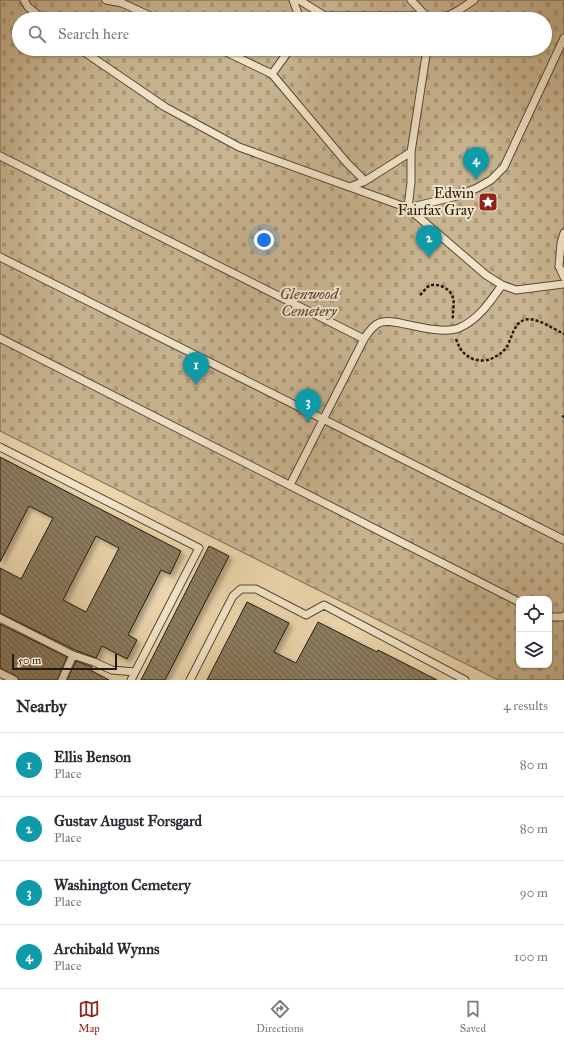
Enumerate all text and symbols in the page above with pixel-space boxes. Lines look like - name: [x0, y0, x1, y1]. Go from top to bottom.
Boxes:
- search box: [12, 12, 552, 56]
- icon: search: [26, 23, 48, 45]
- text: Search here: [58, 25, 129, 43]
- pin: 4: [463, 147, 489, 180]
- place label: Edwin Fairfax Gray: [397, 184, 475, 219]
- place icon: Edwin Fairfax Gray: [477, 191, 499, 213]
- pin: 2: [416, 225, 442, 258]
- your location: [254, 230, 274, 250]
- park label: Glenwood Cemetery: [280, 285, 340, 320]
- pin: 1: [183, 352, 209, 385]
- pin: 3: [295, 389, 321, 422]
- map controls: [516, 596, 552, 668]
- button: locate: [516, 596, 552, 632]
- button: layers: [516, 632, 552, 668]
- scale bar: [12, 652, 117, 671]
- text: 50 m: [18, 654, 41, 667]
- text: Nearby: [16, 696, 67, 717]
- text: 4 results: [503, 698, 548, 714]
- text: Ellis Benson: [54, 748, 131, 766]
- text: 1: [26, 757, 32, 773]
- text: 80 m: [520, 757, 548, 773]
- text: Place: [54, 766, 81, 782]
- text: Gustav August Forsgard: [54, 812, 202, 830]
- text: 2: [26, 821, 32, 837]
- text: 80 m: [520, 821, 548, 837]
- text: Place: [54, 830, 81, 846]
- text: Washington Cemetery: [54, 876, 191, 894]
- text: 3: [26, 885, 32, 901]
- text: 90 m: [520, 885, 548, 901]
- text: Place: [54, 894, 81, 910]
- text: Archibald Wynns: [54, 940, 160, 958]
- text: 4: [25, 949, 33, 965]
- text: 100 m: [514, 949, 548, 965]
- text: Place: [54, 958, 81, 974]
- tab: Map: [78, 998, 100, 1035]
- tab: Directions: [256, 998, 304, 1035]
- tab: Saved: [460, 998, 486, 1035]

